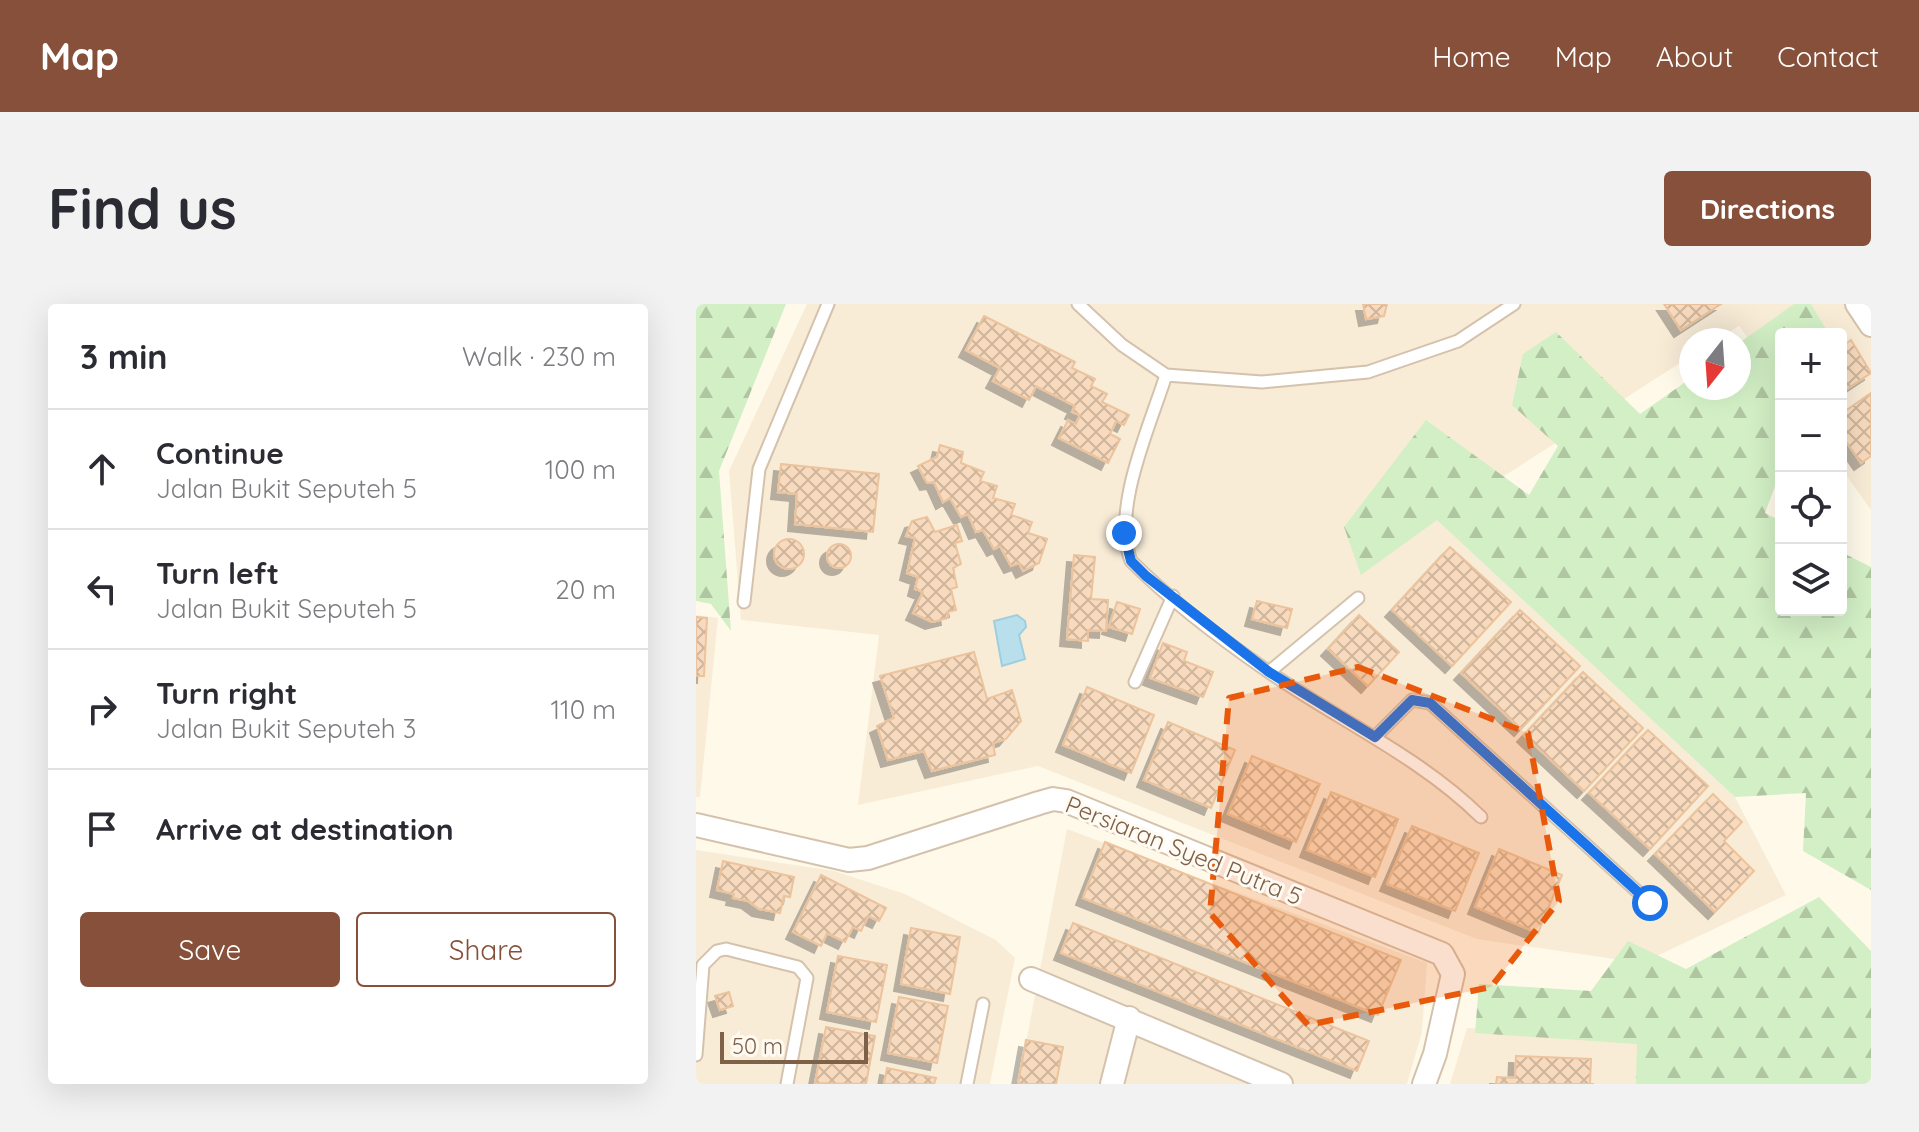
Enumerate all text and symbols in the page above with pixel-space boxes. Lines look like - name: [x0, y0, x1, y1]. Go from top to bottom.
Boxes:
- text: Map: [40, 32, 119, 80]
- text: Home: [1432, 39, 1511, 74]
- text: Map: [1555, 39, 1612, 74]
- text: About: [1656, 39, 1733, 74]
- text: Contact: [1777, 39, 1879, 74]
- button: Directions: [1664, 171, 1871, 246]
- text: Find us: [48, 173, 237, 243]
- north arrow: [1679, 328, 1751, 400]
- map controls: [1775, 328, 1847, 616]
- button: +: [1775, 328, 1847, 400]
- text: 3 min: [80, 335, 167, 378]
- text: Walk · 230 m: [462, 340, 616, 373]
- button: −: [1775, 400, 1847, 472]
- text: Continue: [156, 434, 284, 472]
- icon: ahead: [80, 447, 124, 491]
- text: 100 m: [545, 453, 616, 486]
- text: Jalan Bukit Seputeh 5: [156, 472, 417, 505]
- button: locate: [1775, 472, 1847, 544]
- route end: [1106, 515, 1142, 551]
- button: layers: [1775, 544, 1847, 616]
- text: Turn left: [156, 554, 279, 592]
- icon: left: [80, 567, 124, 611]
- text: 20 m: [555, 573, 616, 606]
- text: Jalan Bukit Seputeh 5: [156, 592, 417, 625]
- text: Turn right: [156, 674, 297, 712]
- icon: right: [80, 687, 124, 731]
- text: 110 m: [550, 693, 616, 726]
- text: Jalan Bukit Seputeh 3: [156, 712, 416, 745]
- street label: Persiaran Syed Putra 5: [1061, 789, 1307, 911]
- icon: arrive: [80, 807, 124, 851]
- text: Arrive at destination: [156, 810, 454, 848]
- route start: [1632, 885, 1668, 921]
- button: Save: [80, 912, 340, 987]
- button: Share: [356, 912, 616, 987]
- scale bar: [720, 1028, 868, 1064]
- text: 50 m: [732, 1032, 783, 1060]

